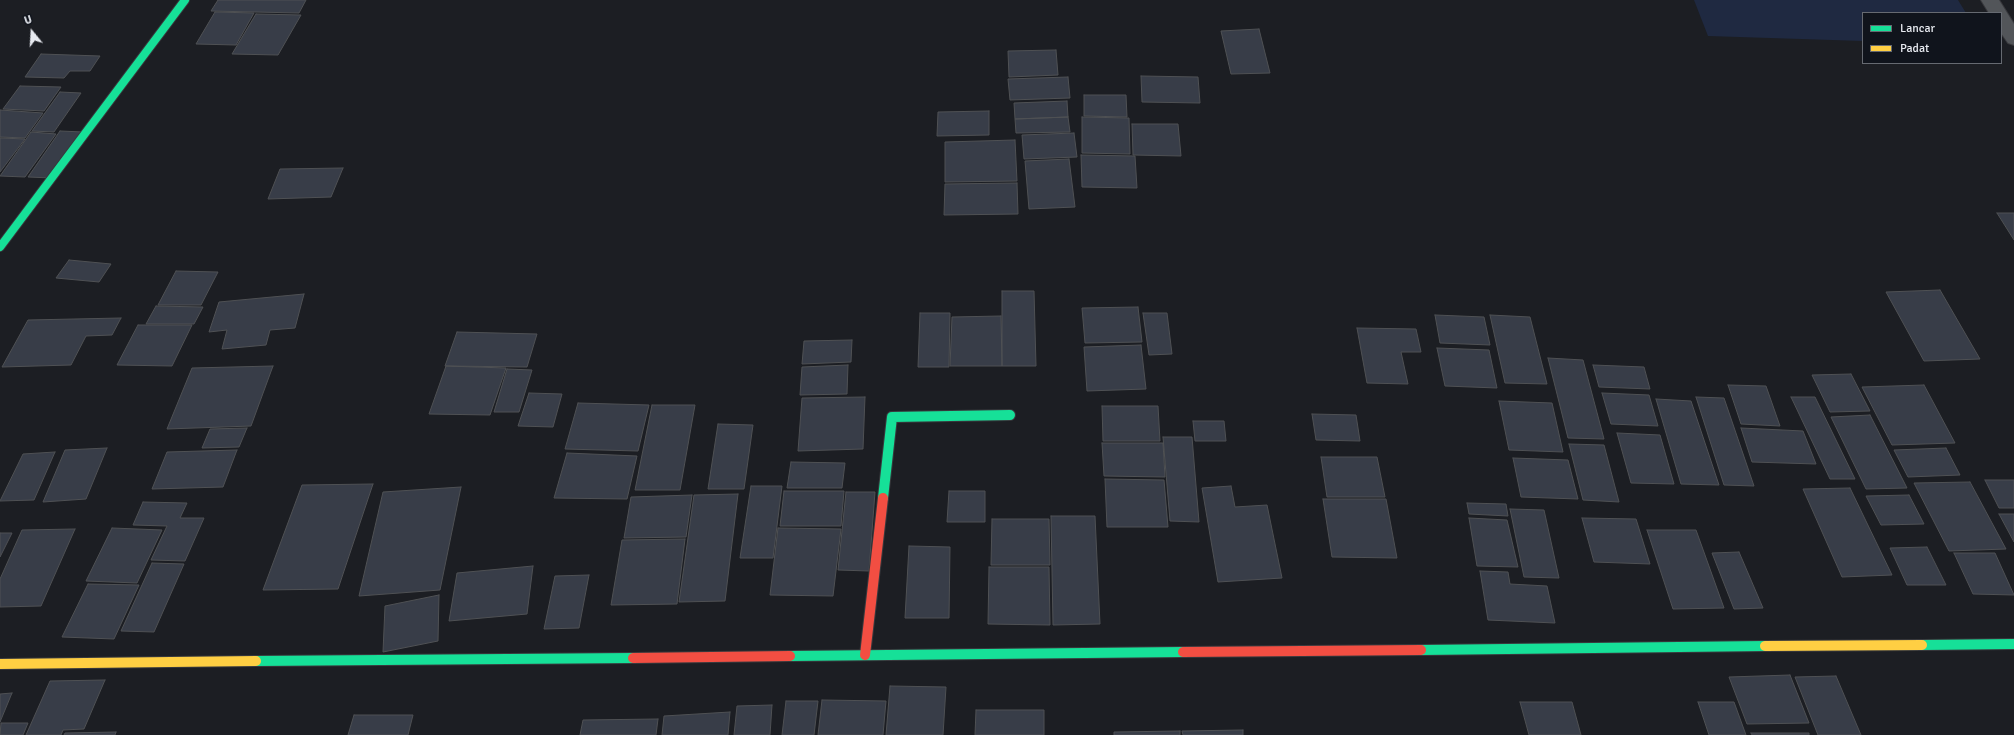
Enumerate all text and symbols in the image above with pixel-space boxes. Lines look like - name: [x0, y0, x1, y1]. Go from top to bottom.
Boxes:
- north arrow: [12, 12, 52, 52]
- legend: [1862, 12, 2002, 64]
- text: U: [23, 13, 34, 27]
- text: Lancar: [1900, 21, 1935, 36]
- text: Padat: [1900, 41, 1929, 56]

